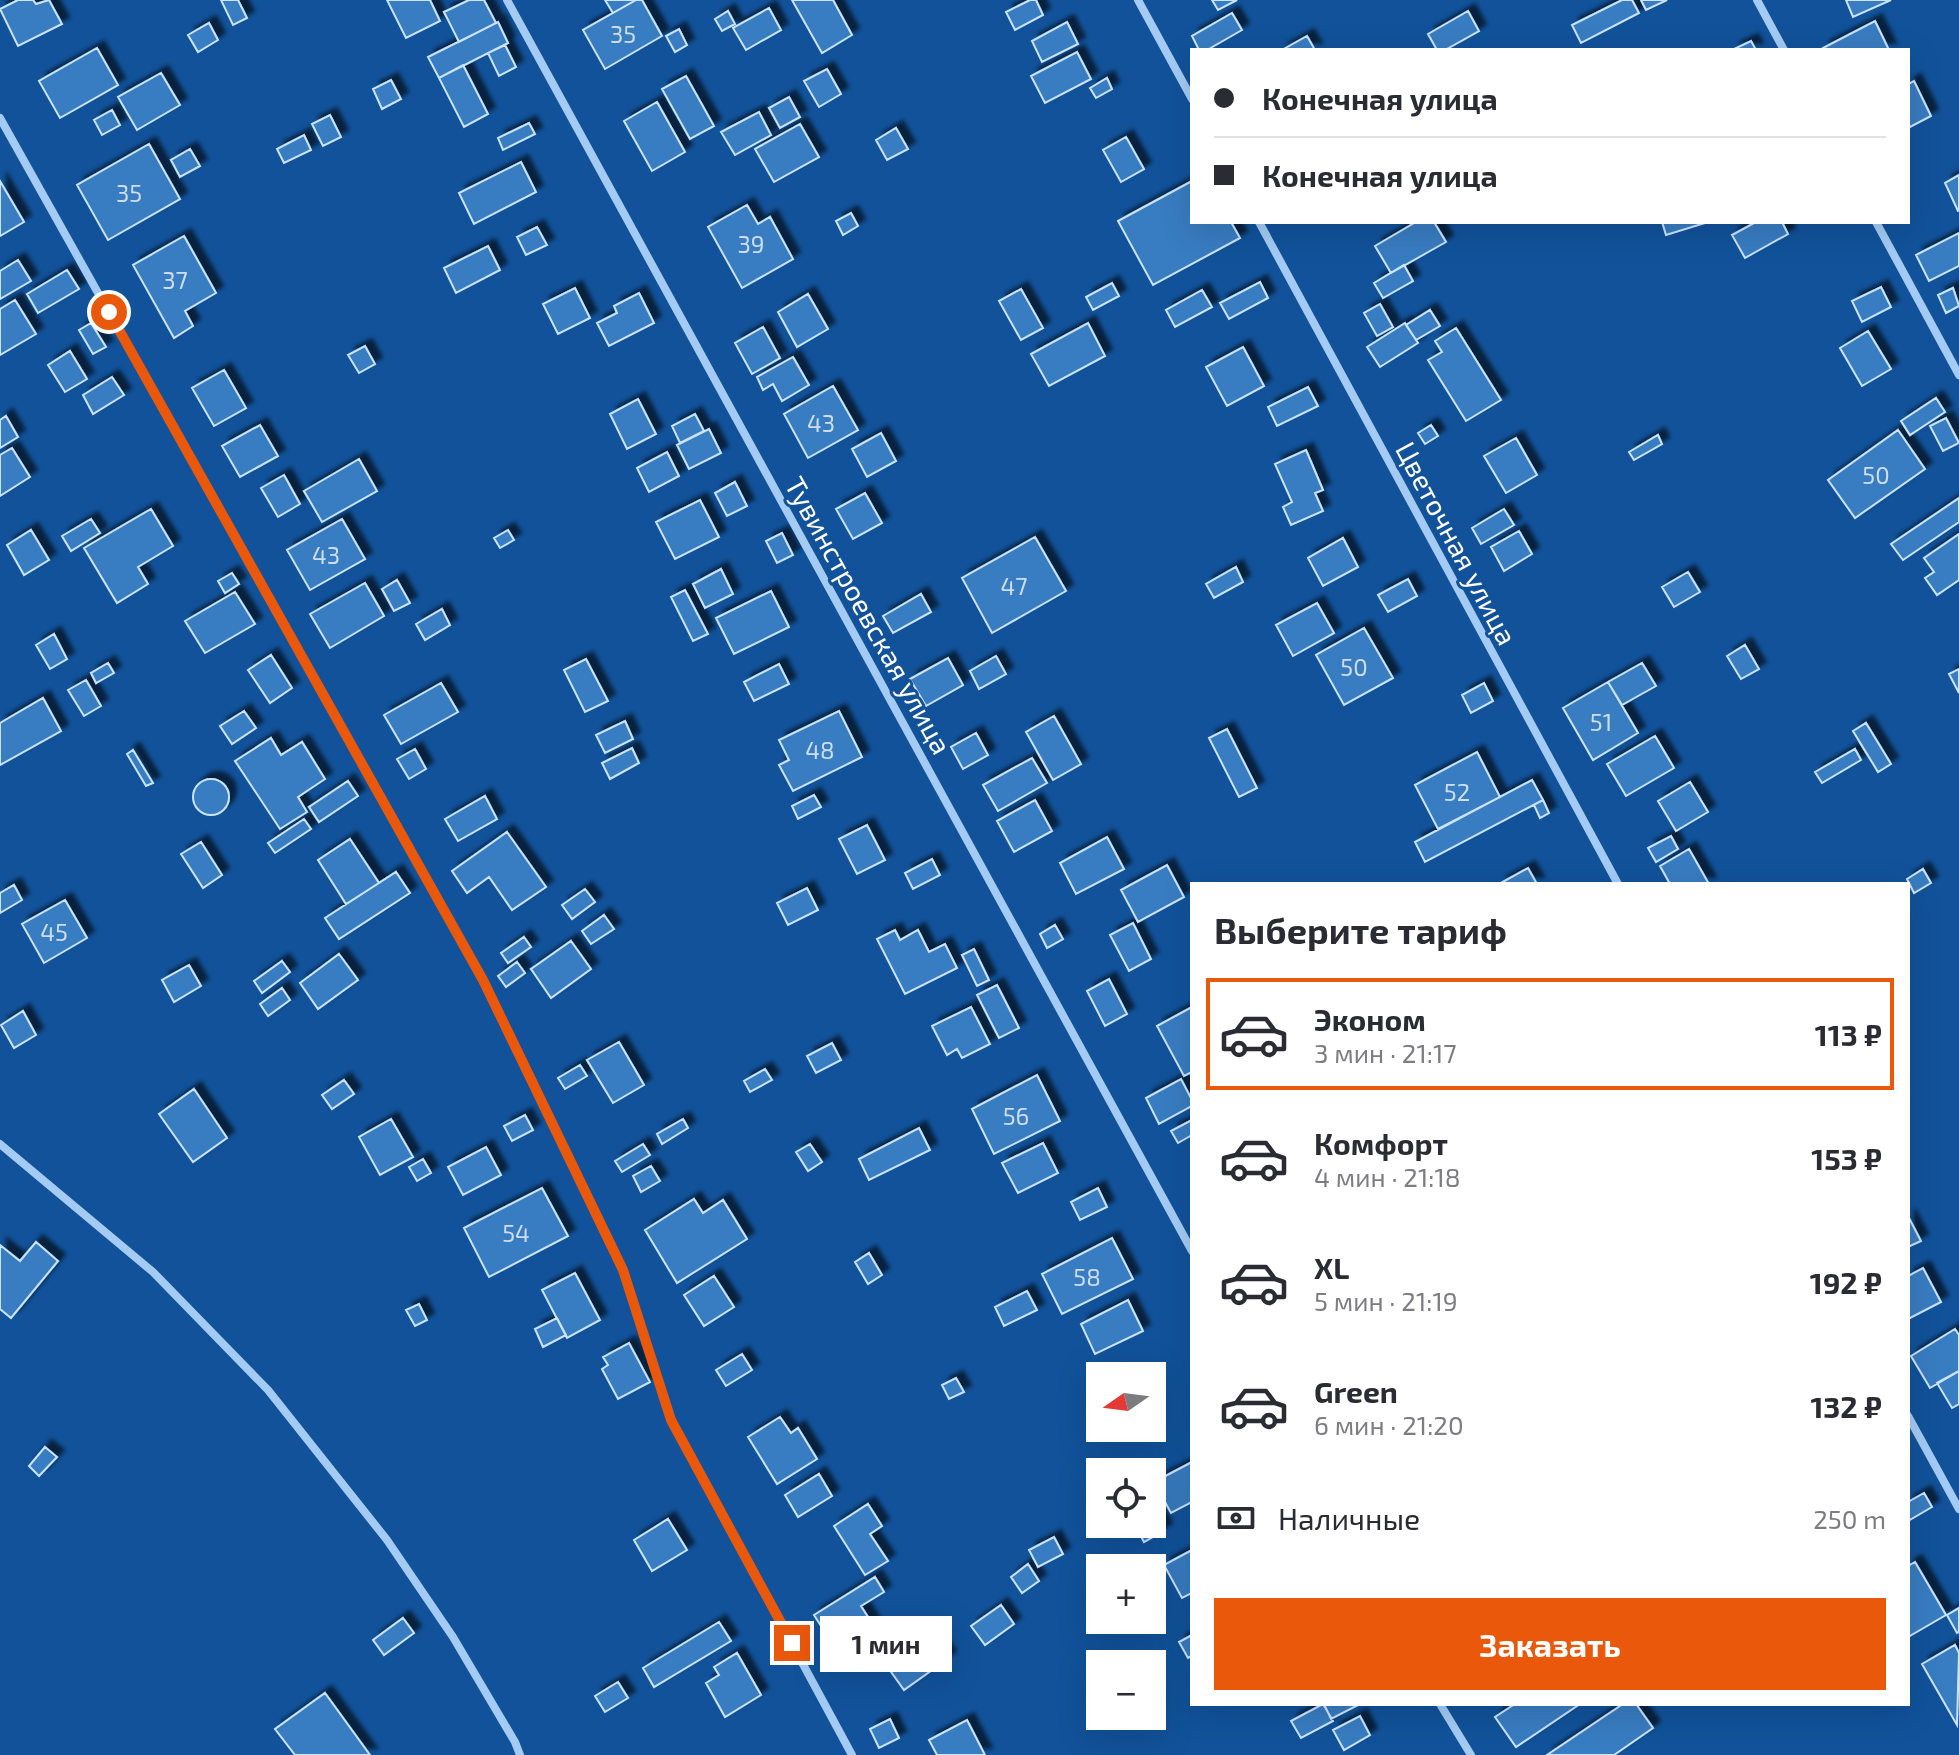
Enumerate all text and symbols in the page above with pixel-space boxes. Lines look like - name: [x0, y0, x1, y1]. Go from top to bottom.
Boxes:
- house number: 35: [610, 19, 636, 48]
- text: Конечная улица: [1262, 80, 1498, 116]
- text: Конечная улица: [1262, 157, 1498, 193]
- house number: 35: [116, 178, 142, 207]
- house number: 39: [737, 229, 765, 258]
- house number: 37: [162, 265, 188, 294]
- route start: [91, 294, 127, 330]
- house number: 43: [807, 408, 835, 437]
- street label: Цветочная улица: [1389, 436, 1525, 650]
- house number: 50: [1862, 460, 1890, 489]
- street label: Тувинстроевская улица: [779, 470, 959, 760]
- house number: 43: [312, 540, 340, 569]
- house number: 47: [1000, 571, 1028, 600]
- house number: 50: [1340, 652, 1368, 681]
- house number: 51: [1590, 707, 1612, 736]
- house number: 48: [805, 735, 835, 764]
- house number: 52: [1444, 777, 1470, 806]
- text: Выберите тариф: [1214, 908, 1507, 951]
- house number: 45: [40, 917, 68, 946]
- icon: car: [1218, 998, 1290, 1070]
- text: Эконом: [1314, 1001, 1426, 1037]
- text: 113 ₽: [1815, 1016, 1882, 1052]
- text: 3 мин · 21:17: [1314, 1037, 1457, 1068]
- house number: 56: [1003, 1101, 1029, 1130]
- icon: car: [1218, 1122, 1290, 1194]
- text: Комфорт: [1314, 1125, 1448, 1161]
- text: 153 ₽: [1811, 1140, 1882, 1176]
- text: 4 мин · 21:18: [1314, 1161, 1461, 1192]
- house number: 54: [502, 1218, 530, 1247]
- icon: car: [1218, 1246, 1290, 1318]
- text: XL: [1314, 1249, 1349, 1285]
- house number: 58: [1073, 1262, 1101, 1291]
- text: 192 ₽: [1810, 1264, 1882, 1300]
- text: 5 мин · 21:19: [1314, 1285, 1458, 1316]
- north arrow: [1086, 1362, 1166, 1442]
- map controls: [1086, 1362, 1166, 1730]
- icon: car: [1218, 1370, 1290, 1442]
- text: Green: [1314, 1373, 1398, 1409]
- text: 132 ₽: [1810, 1388, 1882, 1424]
- text: 6 мин · 21:20: [1314, 1409, 1464, 1440]
- button: locate: [1086, 1458, 1166, 1538]
- icon: cash: [1214, 1496, 1258, 1540]
- text: Наличные: [1278, 1500, 1420, 1536]
- text: 250 m: [1813, 1503, 1886, 1534]
- button: +: [1086, 1554, 1166, 1634]
- button: Заказать: [1214, 1598, 1886, 1690]
- callout: 1 мин: [820, 1615, 952, 1671]
- route end: [774, 1625, 810, 1661]
- text: 1 мин: [852, 1628, 920, 1659]
- button: −: [1086, 1650, 1166, 1730]

